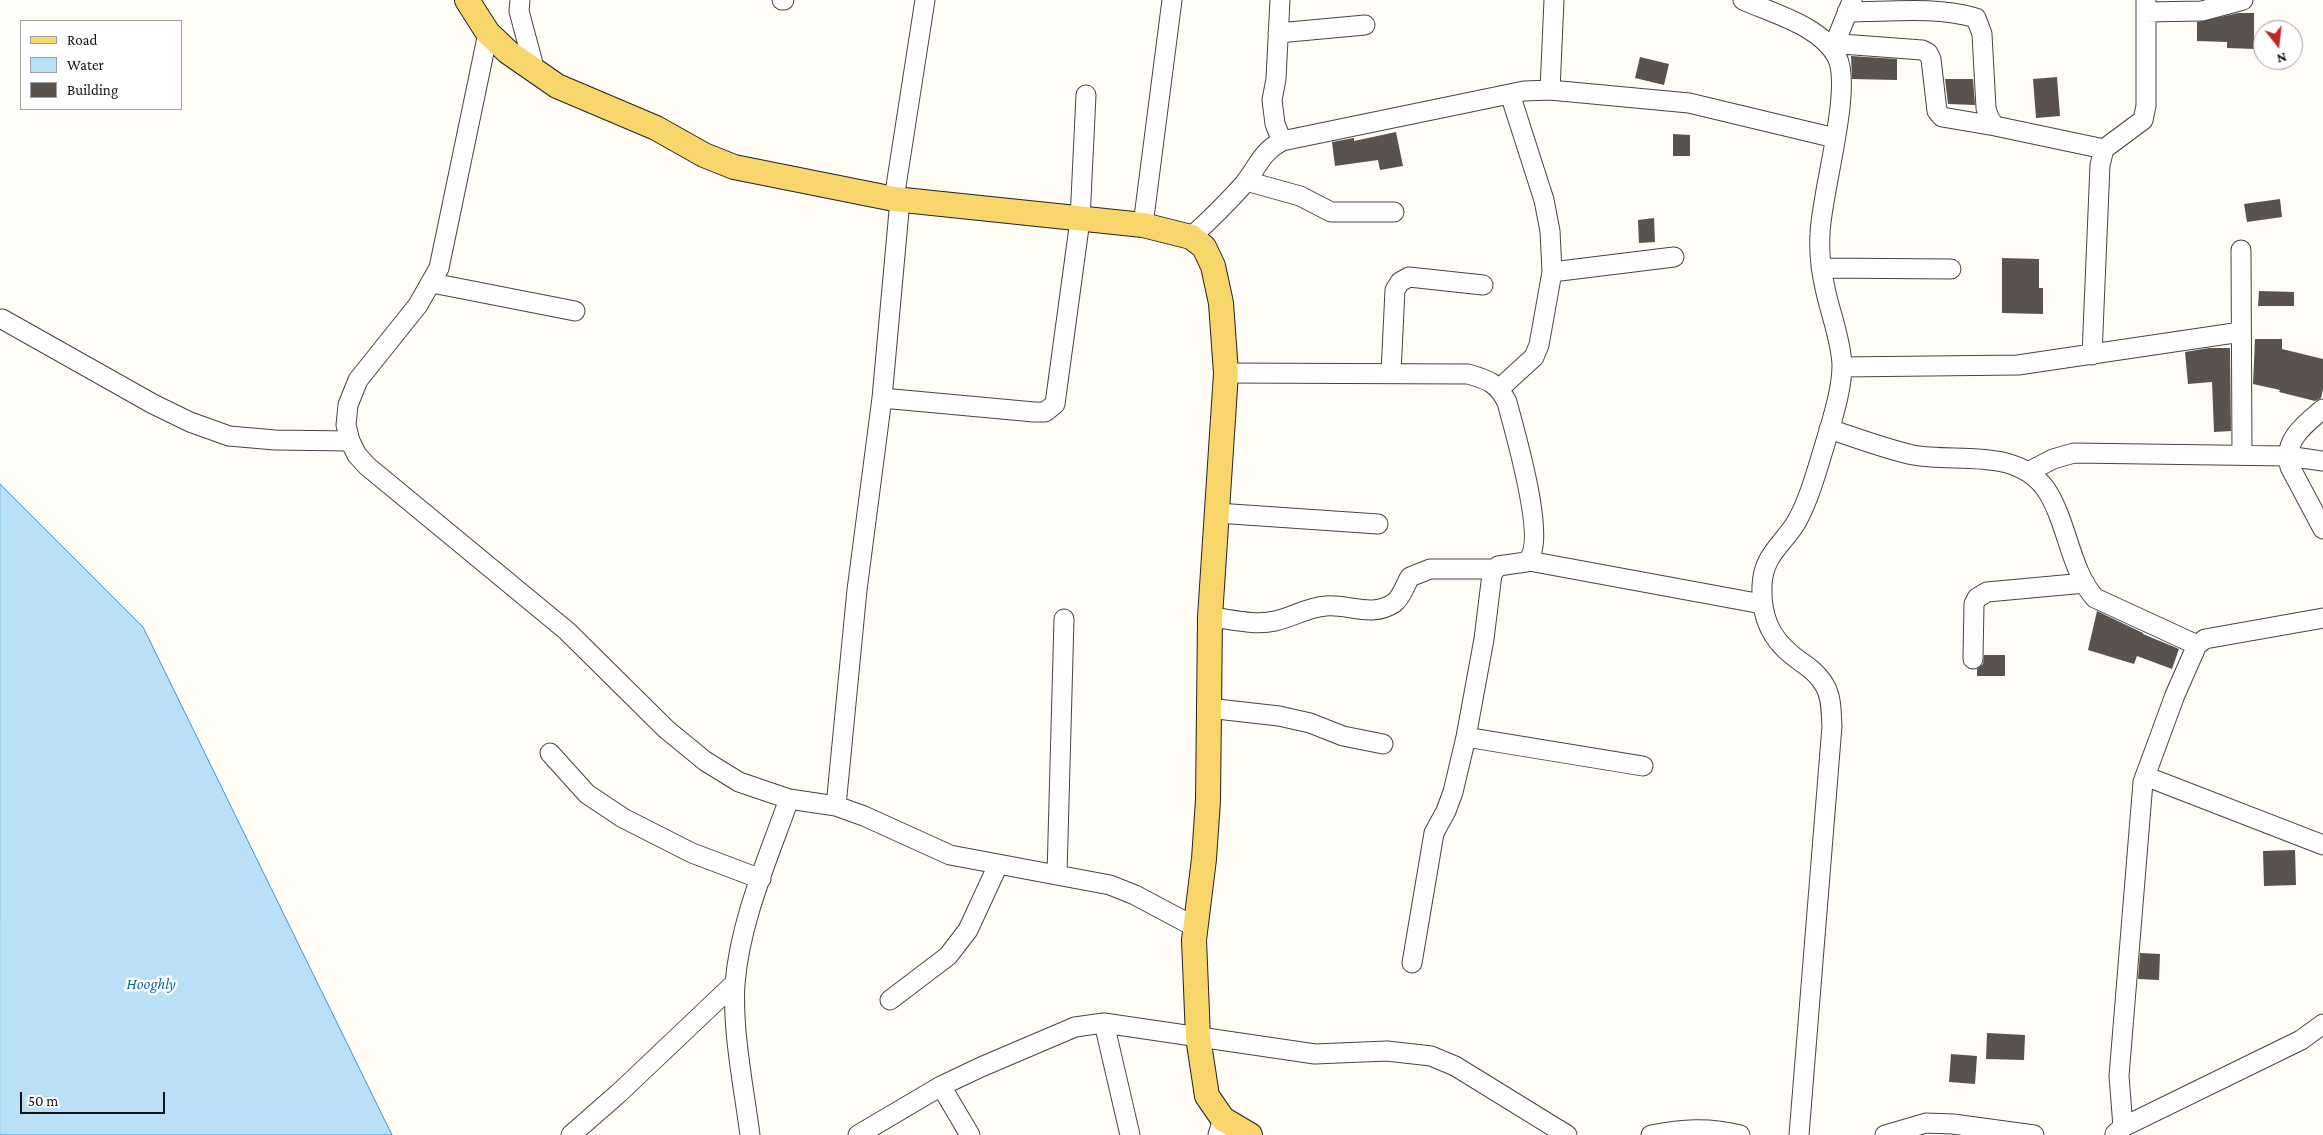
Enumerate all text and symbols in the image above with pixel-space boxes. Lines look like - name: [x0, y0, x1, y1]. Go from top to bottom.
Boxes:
- legend: [20, 20, 182, 110]
- north arrow: [2253, 20, 2303, 70]
- text: Road: [67, 32, 97, 48]
- text: N: [2275, 49, 2289, 67]
- text: Water: [67, 57, 104, 73]
- text: Building: [67, 82, 118, 98]
- water label: Hooghly: [126, 974, 176, 994]
- scale bar: [22, 1082, 168, 1114]
- text: 50 m: [28, 1093, 58, 1109]

